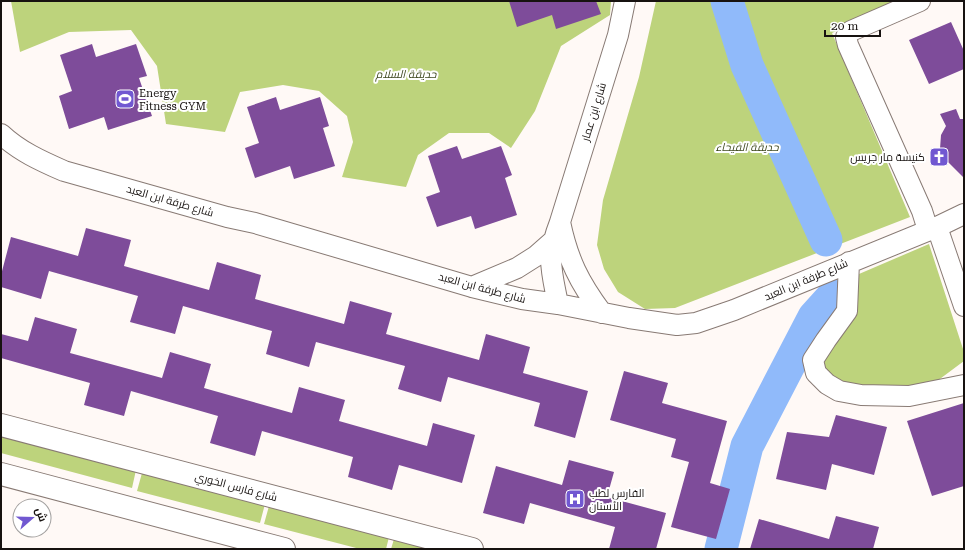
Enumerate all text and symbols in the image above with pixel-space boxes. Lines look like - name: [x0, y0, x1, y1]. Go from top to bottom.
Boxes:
- scale bar: [825, 12, 880, 38]
- text: 20 m: [831, 19, 858, 33]
- park label: حديقة السلام: [375, 68, 437, 82]
- street label: شارع ابن عمار: [579, 81, 610, 144]
- place label: Energy Fitness GYM: [139, 87, 206, 113]
- sports icon: Energy Fitness GYM: [114, 88, 136, 110]
- park label: حديقة الفيحاء: [715, 141, 779, 154]
- church icon: كنيسة مار جريس: [928, 146, 950, 168]
- place label: كنيسة مار جريس: [850, 151, 925, 164]
- street label: شارع طرفة ابن العبد: [125, 182, 215, 221]
- street label: شارع طرفة ابن العبد: [762, 256, 850, 304]
- street label: شارع طرفة ابن العبد: [437, 270, 527, 307]
- street label: شارع فارس الخوري: [193, 470, 279, 506]
- place label: الفارس لطب الأسنان: [589, 487, 645, 513]
- hospital icon: الفارس لطب الأسنان: [564, 488, 586, 510]
- north arrow: [12, 498, 52, 538]
- text: ش: [32, 506, 49, 524]

